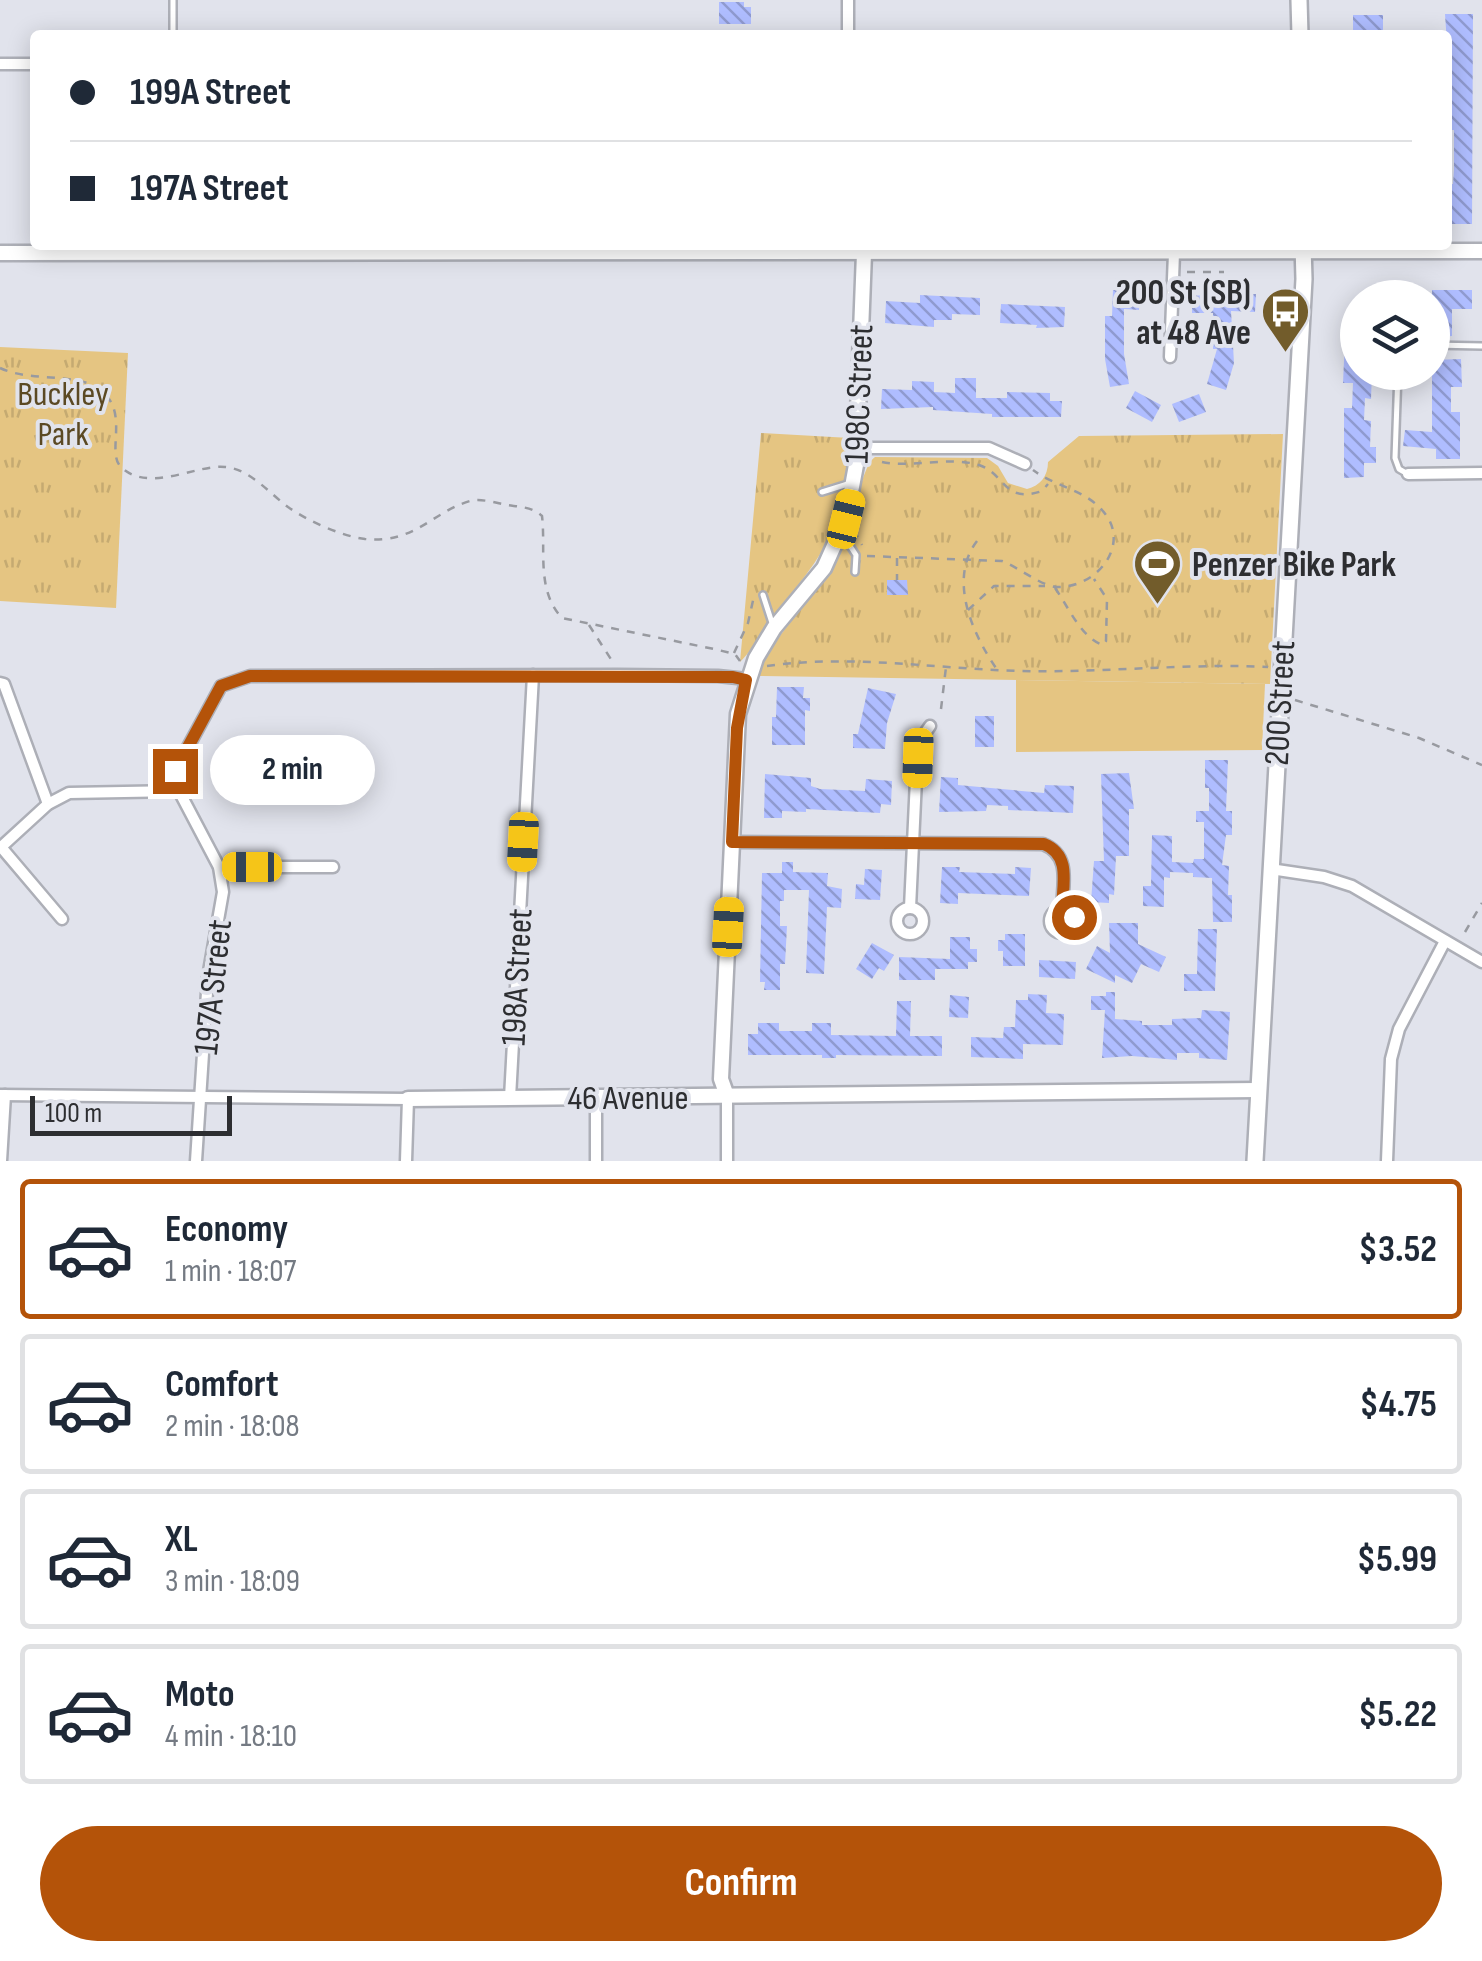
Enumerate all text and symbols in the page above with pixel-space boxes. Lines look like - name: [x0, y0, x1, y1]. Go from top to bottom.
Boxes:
- text: 199A Street: [130, 70, 291, 115]
- text: 197A Street: [130, 166, 288, 211]
- place label: 200 St (SB) at 48 Ave: [1115, 272, 1251, 355]
- map controls: [1340, 280, 1450, 390]
- button: layers: [1340, 280, 1450, 390]
- bus stop icon: 200 St (SB) at 48 Ave: [1260, 286, 1312, 354]
- street label: 198C Street: [836, 324, 883, 465]
- park label: Buckley Park: [17, 373, 109, 456]
- car: [824, 486, 868, 552]
- sports icon: Penzer Bike Park: [1131, 538, 1183, 606]
- place label: Penzer Bike Park: [1192, 544, 1396, 587]
- street label: 200 Street: [1256, 640, 1305, 767]
- car: [902, 727, 934, 789]
- callout: 2 min: [210, 736, 375, 806]
- route end: [153, 749, 198, 794]
- text: 2 min: [262, 750, 323, 789]
- car: [506, 811, 540, 873]
- car: [222, 852, 282, 882]
- route start: [1052, 895, 1097, 940]
- car: [711, 896, 745, 958]
- street label: 198A Street: [492, 907, 543, 1047]
- street label: 197A Street: [185, 917, 242, 1057]
- street label: 46 Avenue: [567, 1077, 689, 1120]
- scale bar: [30, 1091, 232, 1136]
- text: 100 m: [45, 1097, 102, 1130]
- icon: car: [45, 1204, 135, 1294]
- text: Economy: [165, 1207, 288, 1252]
- text: $3.52: [1359, 1227, 1437, 1272]
- text: 1 min · 18:07: [165, 1252, 296, 1291]
- icon: car: [45, 1359, 135, 1449]
- text: Comfort: [165, 1362, 279, 1407]
- text: $4.75: [1359, 1382, 1437, 1427]
- text: 2 min · 18:08: [165, 1407, 300, 1446]
- icon: car: [45, 1514, 135, 1604]
- text: XL: [165, 1517, 198, 1562]
- text: $5.99: [1357, 1537, 1437, 1582]
- text: 3 min · 18:09: [165, 1562, 300, 1601]
- icon: car: [45, 1669, 135, 1759]
- text: Moto: [165, 1672, 235, 1717]
- text: $5.22: [1358, 1692, 1437, 1737]
- text: 4 min · 18:10: [165, 1717, 297, 1756]
- button: Confirm: [40, 1826, 1442, 1941]

